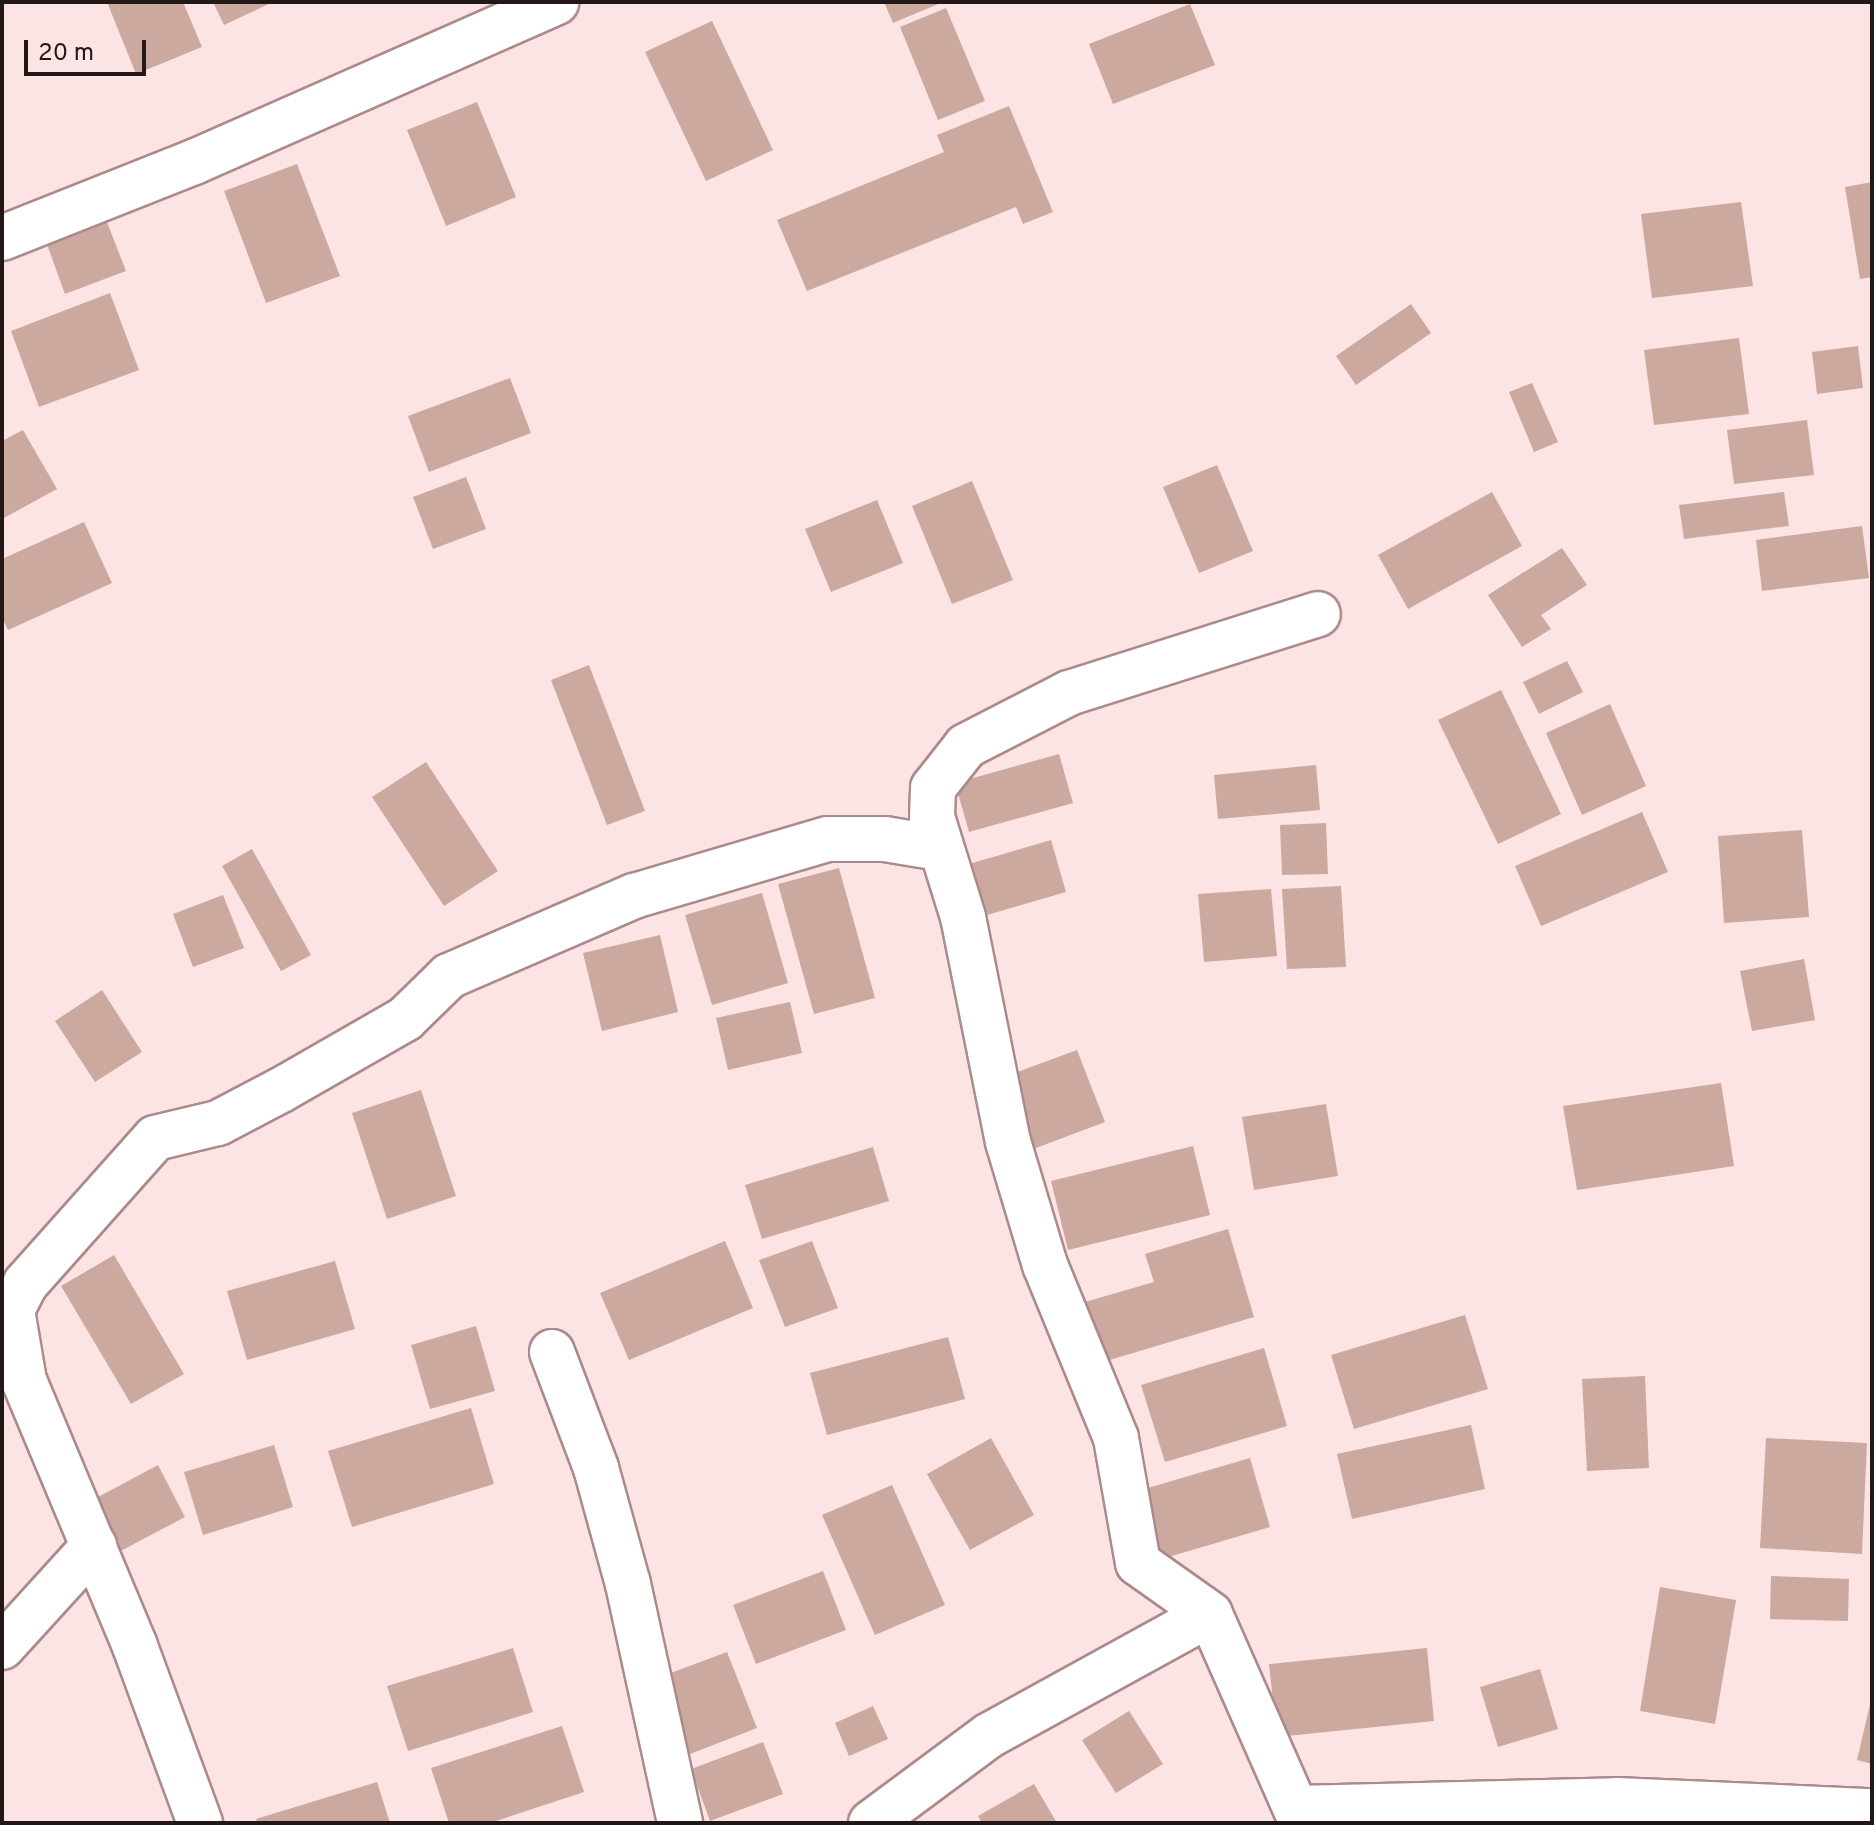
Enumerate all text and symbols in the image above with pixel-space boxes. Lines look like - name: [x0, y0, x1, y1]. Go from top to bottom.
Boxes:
- scale bar: [28, 24, 150, 74]
- text: 20 m: [38, 39, 94, 69]

